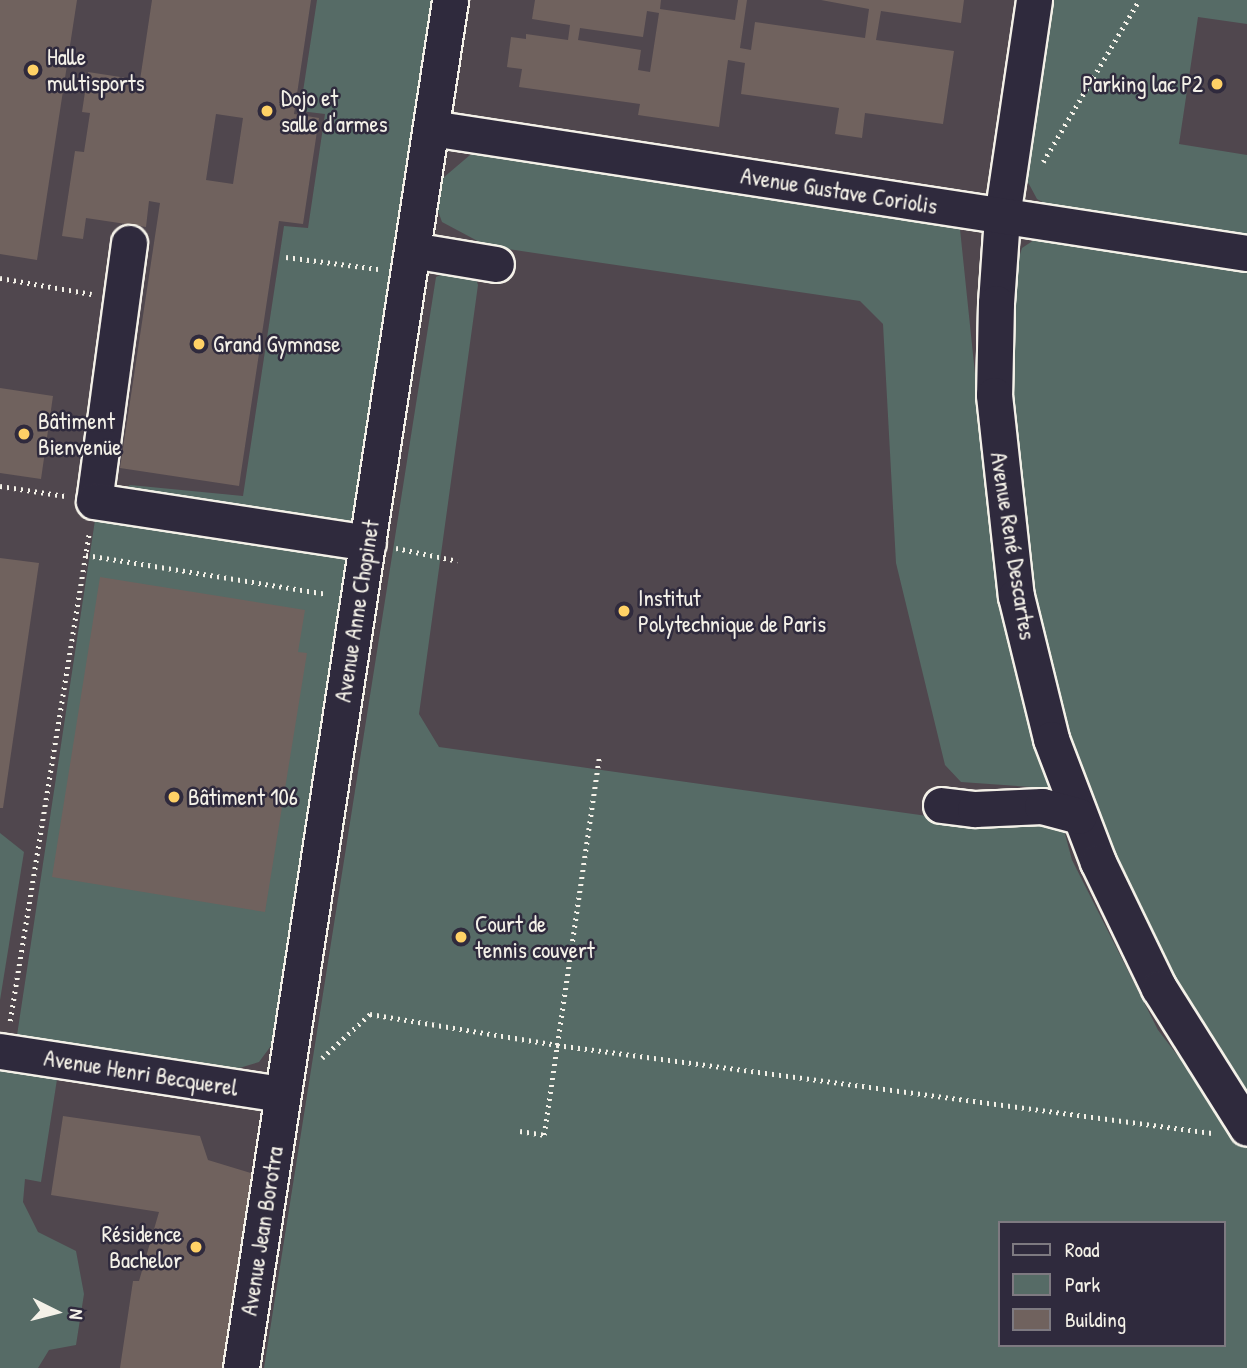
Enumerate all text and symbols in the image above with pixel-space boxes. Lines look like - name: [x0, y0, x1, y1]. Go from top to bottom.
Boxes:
- place label: Halle multisports: [47, 43, 145, 97]
- marker: Halle multisports: [25, 62, 41, 78]
- place label: Parking lac P2: [1082, 70, 1203, 98]
- marker: Parking lac P2: [1209, 76, 1225, 92]
- place label: Dojo et salle d'armes: [281, 84, 387, 138]
- marker: Dojo et salle d'armes: [259, 103, 275, 119]
- street label: Avenue Gustave Coriolis: [739, 162, 939, 220]
- place label: Grand Gymnase: [213, 330, 340, 358]
- marker: Grand Gymnase: [191, 336, 207, 352]
- place label: Bâtiment Bienvenüe: [38, 407, 121, 461]
- marker: Bâtiment Bienvenüe: [16, 426, 32, 442]
- street label: Avenue René Descartes: [985, 450, 1041, 642]
- street label: Avenue Anne Chopinet: [329, 518, 385, 704]
- place label: Institut Polytechnique de Paris: [638, 584, 826, 638]
- marker: Institut Polytechnique de Paris: [616, 603, 632, 619]
- place label: Bâtiment 106: [188, 783, 298, 811]
- marker: Bâtiment 106: [166, 789, 182, 805]
- place label: Court de tennis couvert: [475, 910, 595, 964]
- marker: Court de tennis couvert: [453, 929, 469, 945]
- street label: Avenue Henri Becquerel: [42, 1044, 240, 1102]
- street label: Avenue Jean Borotra: [235, 1144, 289, 1318]
- place label: Résidence Bachelor: [102, 1220, 182, 1274]
- legend: [998, 1221, 1226, 1347]
- text: Road: [1065, 1235, 1099, 1264]
- marker: Résidence Bachelor: [188, 1239, 204, 1255]
- text: Park: [1065, 1270, 1100, 1299]
- north arrow: [21, 1277, 91, 1347]
- text: Building: [1065, 1305, 1126, 1334]
- text: N: [63, 1308, 90, 1321]

